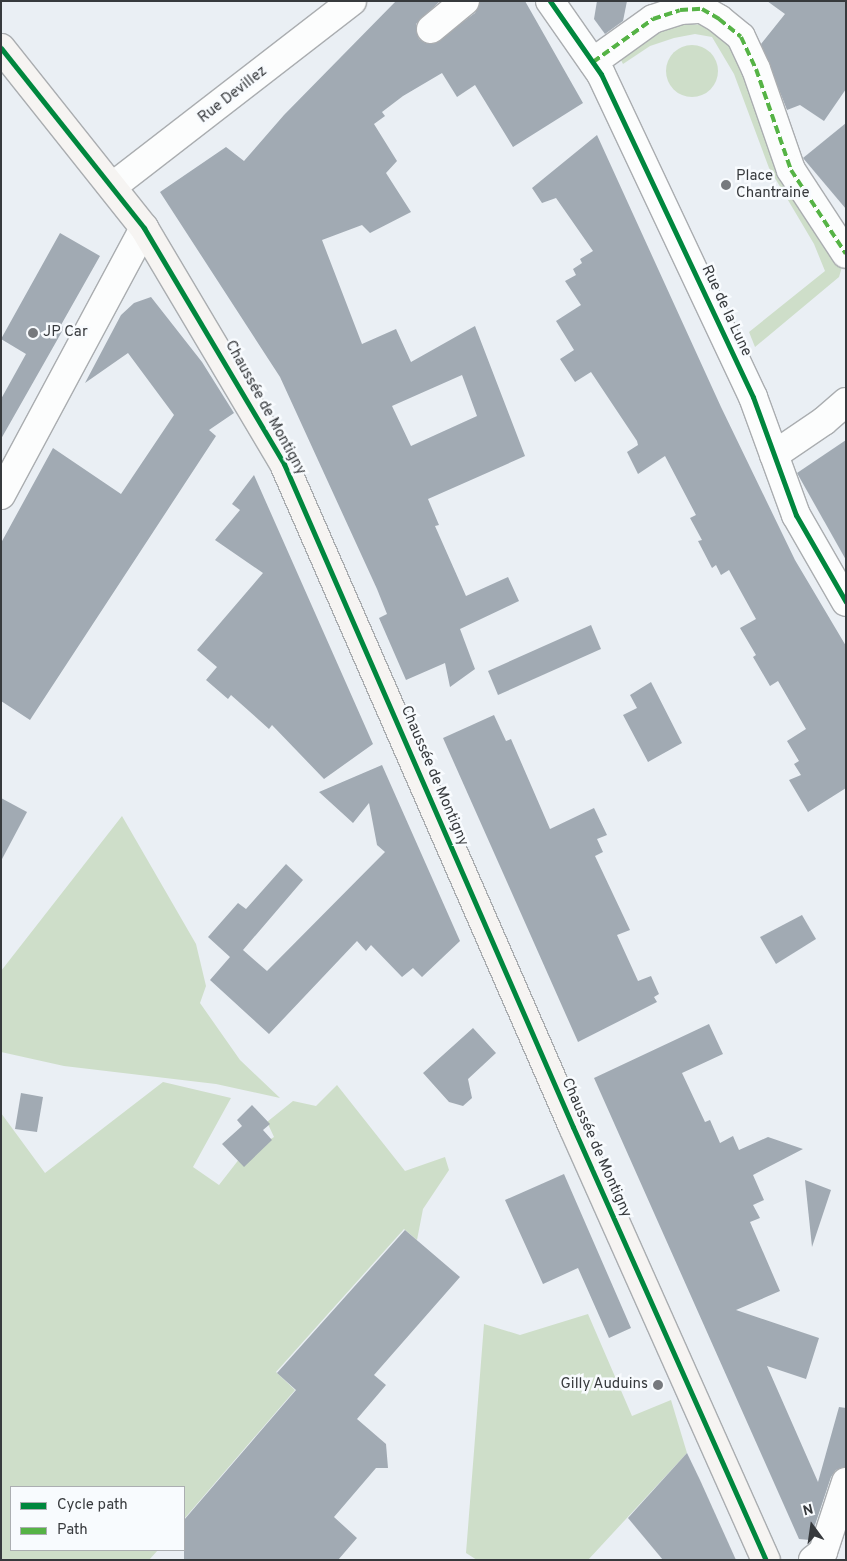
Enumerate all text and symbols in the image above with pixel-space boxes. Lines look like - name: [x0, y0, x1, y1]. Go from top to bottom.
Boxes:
- street label: Rue Devillez: [195, 63, 271, 127]
- place label: Place Chantraine: [736, 167, 810, 202]
- marker: Place Chantraine: [720, 179, 732, 191]
- street label: Rue de la Lune: [697, 262, 755, 360]
- place label: JP Car: [43, 324, 88, 342]
- marker: JP Car: [27, 327, 39, 339]
- street label: Chaussée de Montigny: [221, 338, 309, 478]
- street label: Chaussée de Montigny: [396, 703, 472, 849]
- street label: Chaussée de Montigny: [557, 1075, 635, 1221]
- place label: Gilly Auduins: [560, 1376, 648, 1394]
- marker: Gilly Auduins: [652, 1379, 664, 1391]
- legend: [10, 1486, 185, 1551]
- text: Cycle path: [57, 1496, 128, 1515]
- north arrow: [787, 1501, 837, 1551]
- text: N: [801, 1501, 815, 1520]
- text: Path: [57, 1521, 88, 1540]

